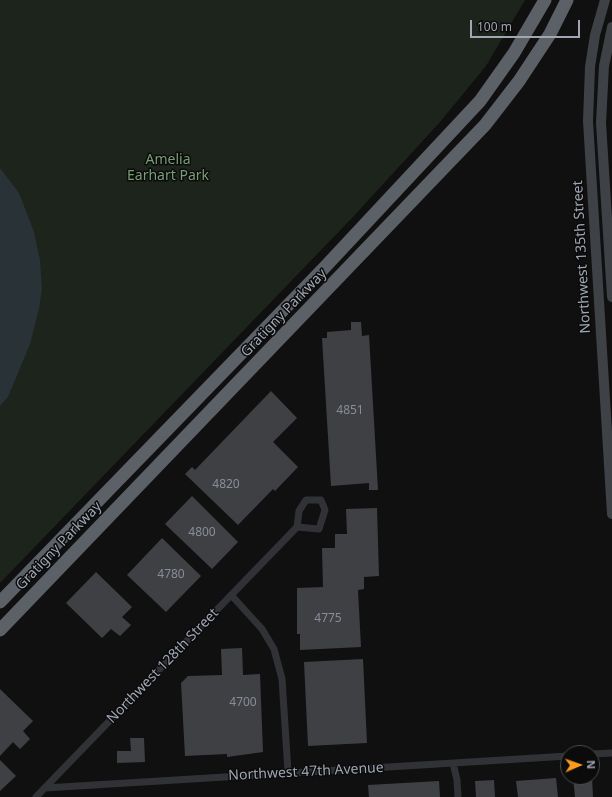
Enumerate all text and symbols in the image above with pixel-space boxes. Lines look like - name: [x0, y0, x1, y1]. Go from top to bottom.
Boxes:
- scale bar: [472, 12, 582, 38]
- text: 100 m: [477, 18, 512, 35]
- park label: Amelia Earhart Park: [127, 152, 209, 184]
- street label: Northwest 135th Street: [570, 180, 594, 334]
- street label: Gratigny Parkway: [238, 266, 330, 360]
- house number: 4851: [336, 404, 364, 418]
- house number: 4820: [212, 478, 240, 492]
- street label: Gratigny Parkway: [13, 499, 105, 593]
- house number: 4800: [188, 526, 216, 540]
- house number: 4780: [157, 568, 185, 582]
- street label: Northwest 128th Street: [104, 605, 222, 727]
- house number: 4775: [314, 612, 342, 626]
- house number: 4700: [229, 696, 257, 710]
- north arrow: [560, 745, 600, 785]
- street label: Northwest 47th Avenue: [228, 760, 384, 784]
- text: N: [584, 760, 599, 769]

